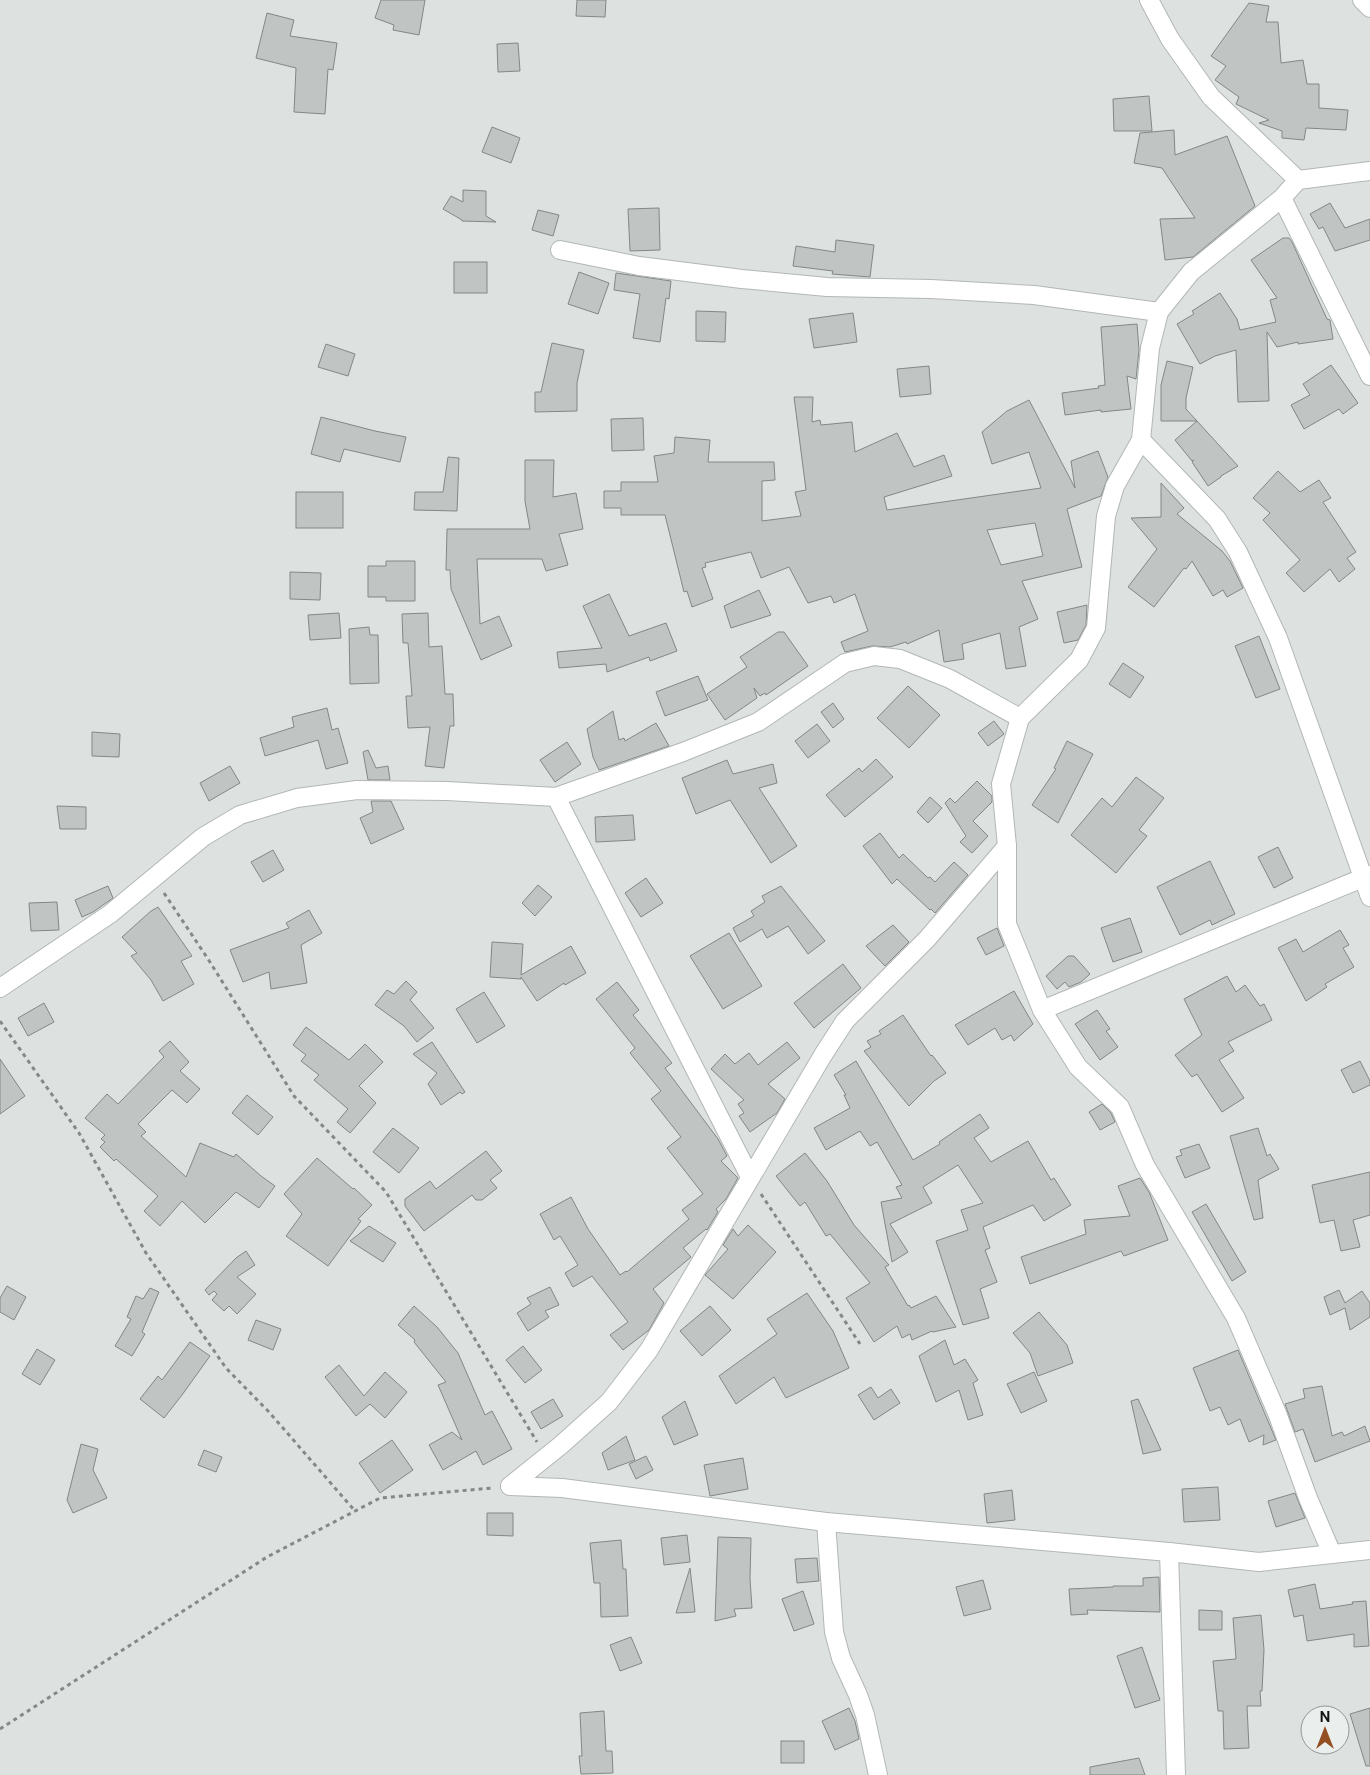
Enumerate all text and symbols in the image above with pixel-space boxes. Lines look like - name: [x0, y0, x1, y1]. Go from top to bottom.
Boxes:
- north arrow: [1300, 1705, 1350, 1755]
- text: N: [1320, 1709, 1330, 1725]

